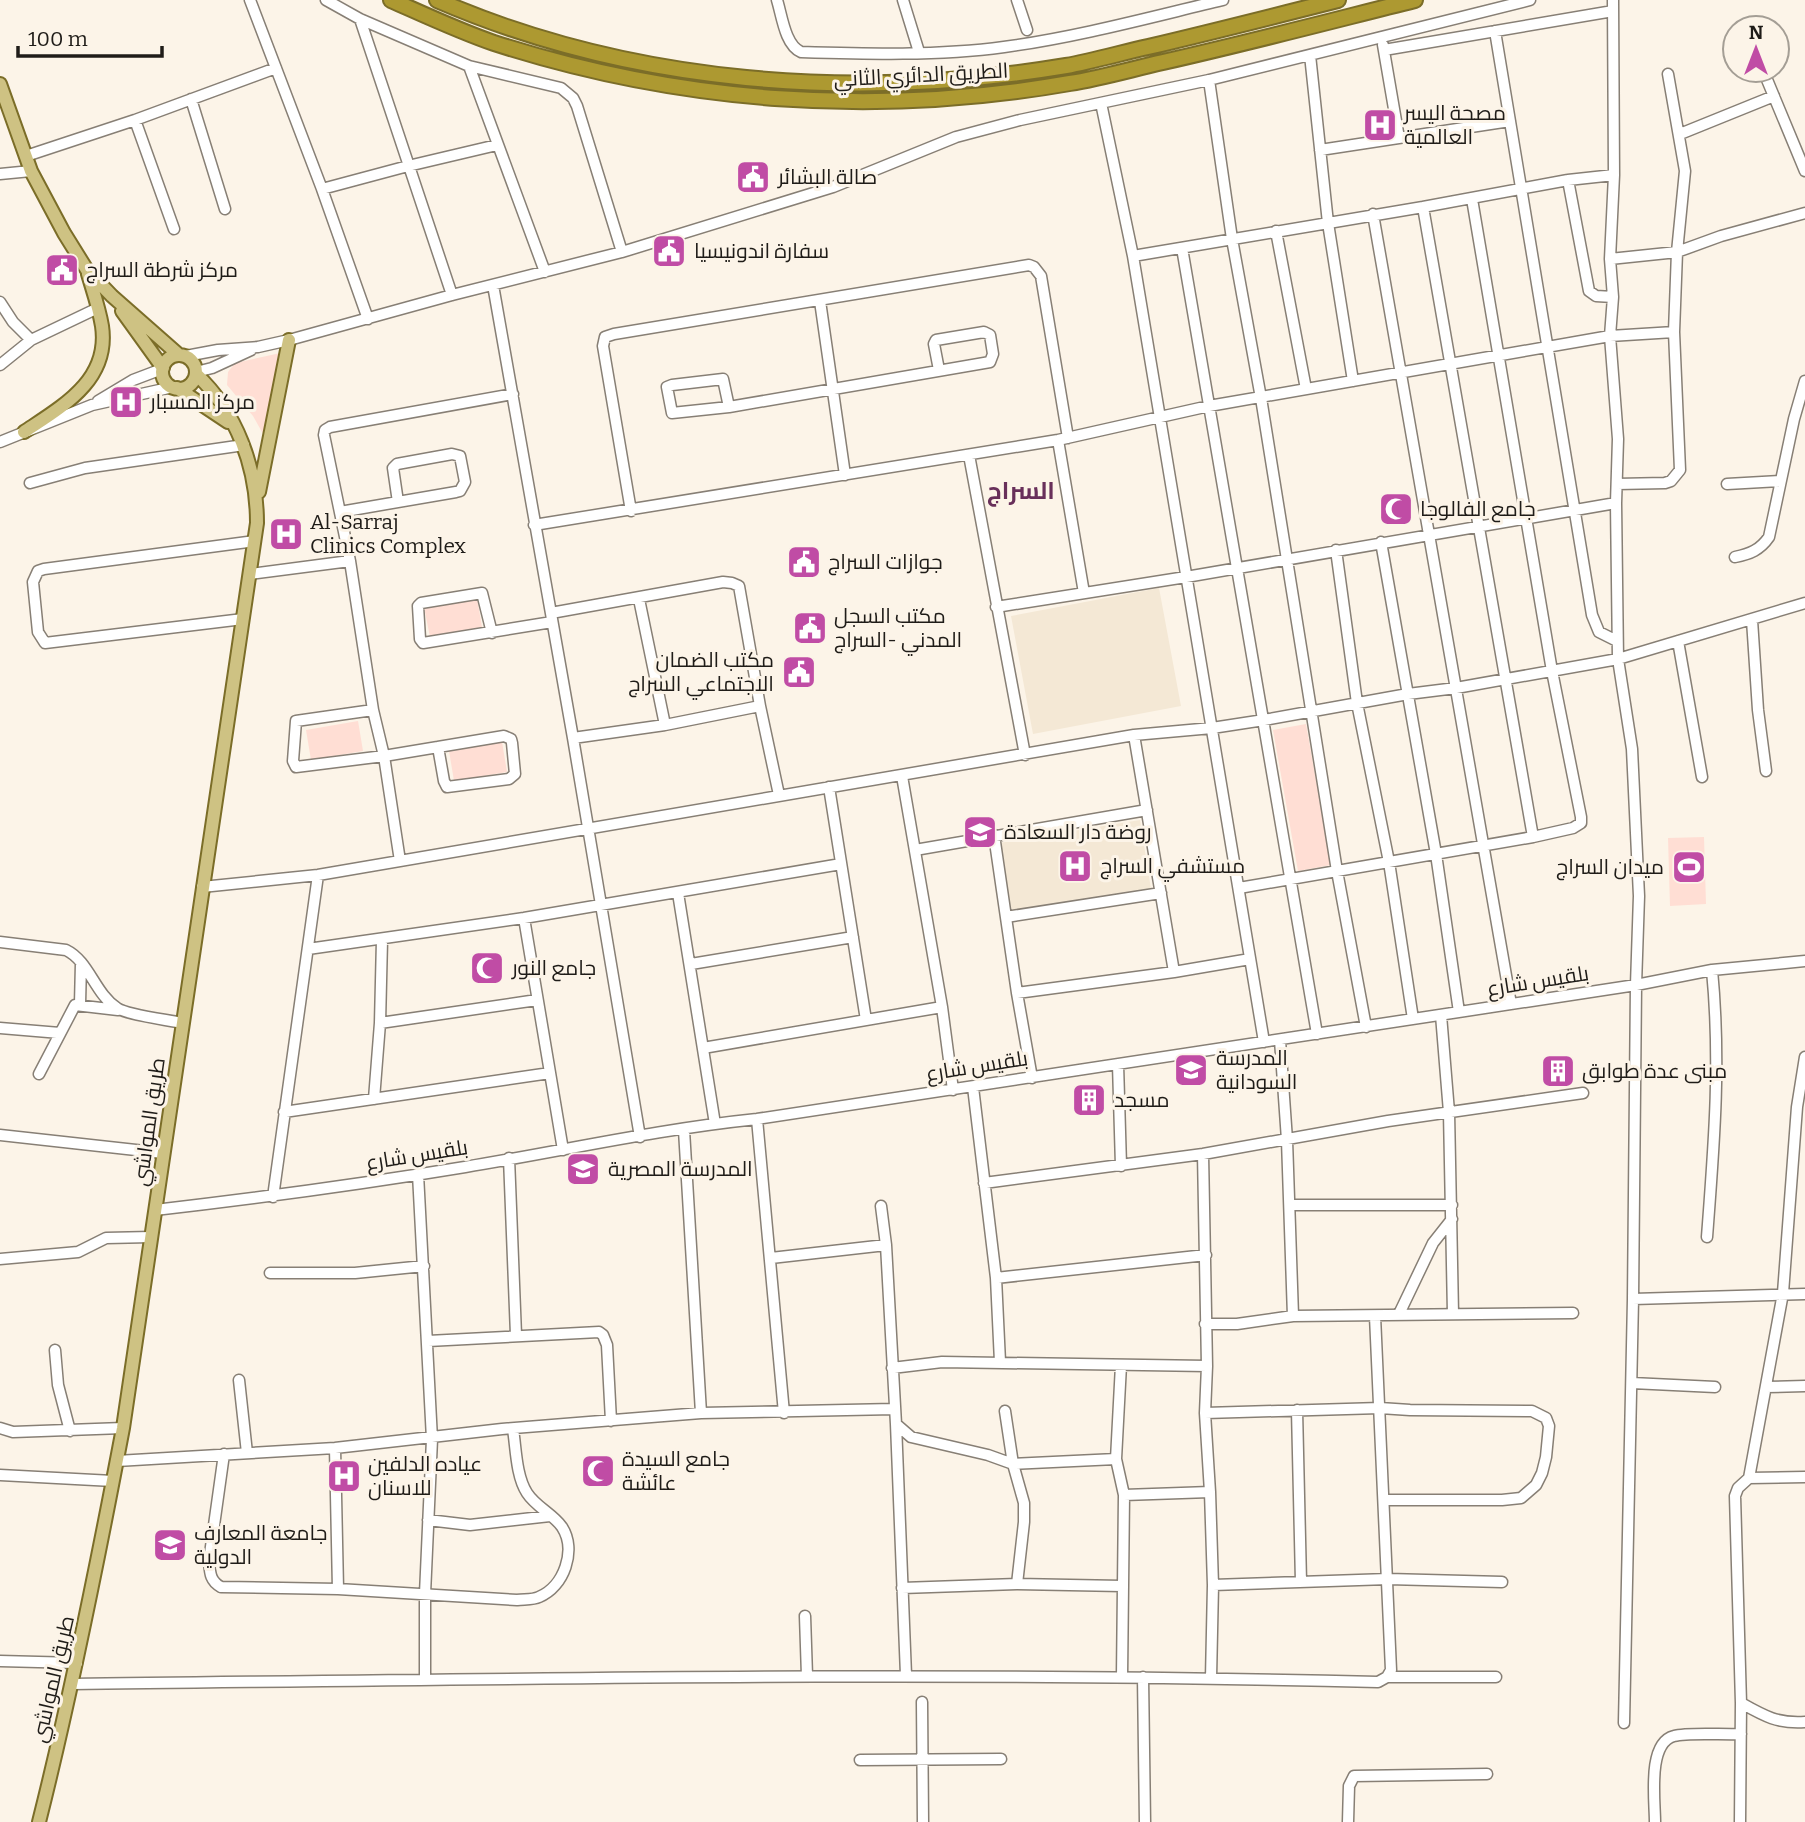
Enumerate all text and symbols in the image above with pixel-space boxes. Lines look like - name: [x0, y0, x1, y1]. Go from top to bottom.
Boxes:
- scale bar: [18, 14, 161, 58]
- north arrow: [1721, 14, 1791, 84]
- text: N: [1749, 21, 1764, 44]
- text: 100 m: [28, 26, 88, 52]
- street label: الطريق الدائري الثاني: [833, 57, 1009, 96]
- place label: مصحة اليسر العالمية: [1403, 100, 1506, 150]
- hospital icon: مصحة اليسر العالمية: [1361, 106, 1399, 144]
- public building icon: صالة البشائر: [734, 158, 772, 196]
- place label: صالة البشائر: [777, 164, 877, 190]
- public building icon: سفارة اندونيسيا: [650, 232, 688, 270]
- place label: سفارة اندونيسيا: [694, 238, 829, 264]
- public building icon: مركز شرطة السراج: [43, 251, 81, 289]
- place label: مركز شرطة السراج: [86, 257, 238, 284]
- hospital icon: مركز المسبار: [107, 383, 145, 421]
- place label: مركز المسبار: [149, 389, 255, 415]
- district label: السراج: [987, 477, 1055, 507]
- mosque icon: جامع الفالوجا: [1377, 490, 1415, 528]
- place label: جامع الفالوجا: [1420, 496, 1536, 523]
- place label: Al-Sarraj Clinics Complex: [310, 509, 466, 559]
- hospital icon: Al-Sarraj Clinics Complex: [267, 515, 305, 553]
- public building icon: جوازات السراج: [785, 543, 823, 581]
- place label: جوازات السراج: [828, 549, 943, 576]
- place label: مكتب السجل المدني -السراج: [834, 603, 962, 656]
- public building icon: مكتب السجل المدني -السراج: [791, 609, 829, 647]
- place label: مكتب الضمان الاجتماعي السراج: [628, 647, 774, 700]
- public building icon: مكتب الضمان الاجتماعي السراج: [780, 653, 818, 691]
- school or university icon: روضة دار السعادة: [961, 813, 999, 851]
- place label: روضة دار السعادة: [1004, 819, 1151, 845]
- hospital icon: مستشفي السراج: [1056, 847, 1094, 885]
- sports icon: ميدان السراج: [1670, 848, 1708, 886]
- place label: مستشفي السراج: [1100, 853, 1245, 882]
- place label: ميدان السراج: [1556, 854, 1664, 881]
- mosque icon: جامع النور: [468, 949, 506, 987]
- place label: جامع النور: [511, 955, 596, 982]
- street label: بلقيس شارع: [1485, 960, 1591, 1003]
- street label: بلقيس شارع: [924, 1045, 1030, 1088]
- place label: المدرسة السودانية: [1216, 1045, 1297, 1095]
- school or university icon: المدرسة السودانية: [1172, 1051, 1210, 1089]
- building icon: مبنى عدة طوابق: [1539, 1052, 1577, 1090]
- street label: طريق المواشي: [127, 1056, 173, 1188]
- place label: مبنى عدة طوابق: [1582, 1058, 1727, 1084]
- building icon: مسجد: [1070, 1081, 1108, 1119]
- place label: مسجد: [1114, 1087, 1169, 1113]
- street label: بلقيس شارع: [364, 1134, 470, 1177]
- school or university icon: المدرسة المصرية: [564, 1150, 602, 1188]
- place label: المدرسة المصرية: [608, 1156, 753, 1182]
- place label: جامع السيدة عائشة: [622, 1446, 730, 1496]
- place label: عياده الدلفين للاسنان: [368, 1451, 482, 1501]
- mosque icon: جامع السيدة عائشة: [579, 1452, 617, 1490]
- hospital icon: عياده الدلفين للاسنان: [325, 1457, 363, 1495]
- place label: جامعة المعارف الدولية: [194, 1520, 327, 1570]
- school or university icon: جامعة المعارف الدولية: [151, 1526, 189, 1564]
- street label: طريق المواشي: [26, 1613, 82, 1745]

